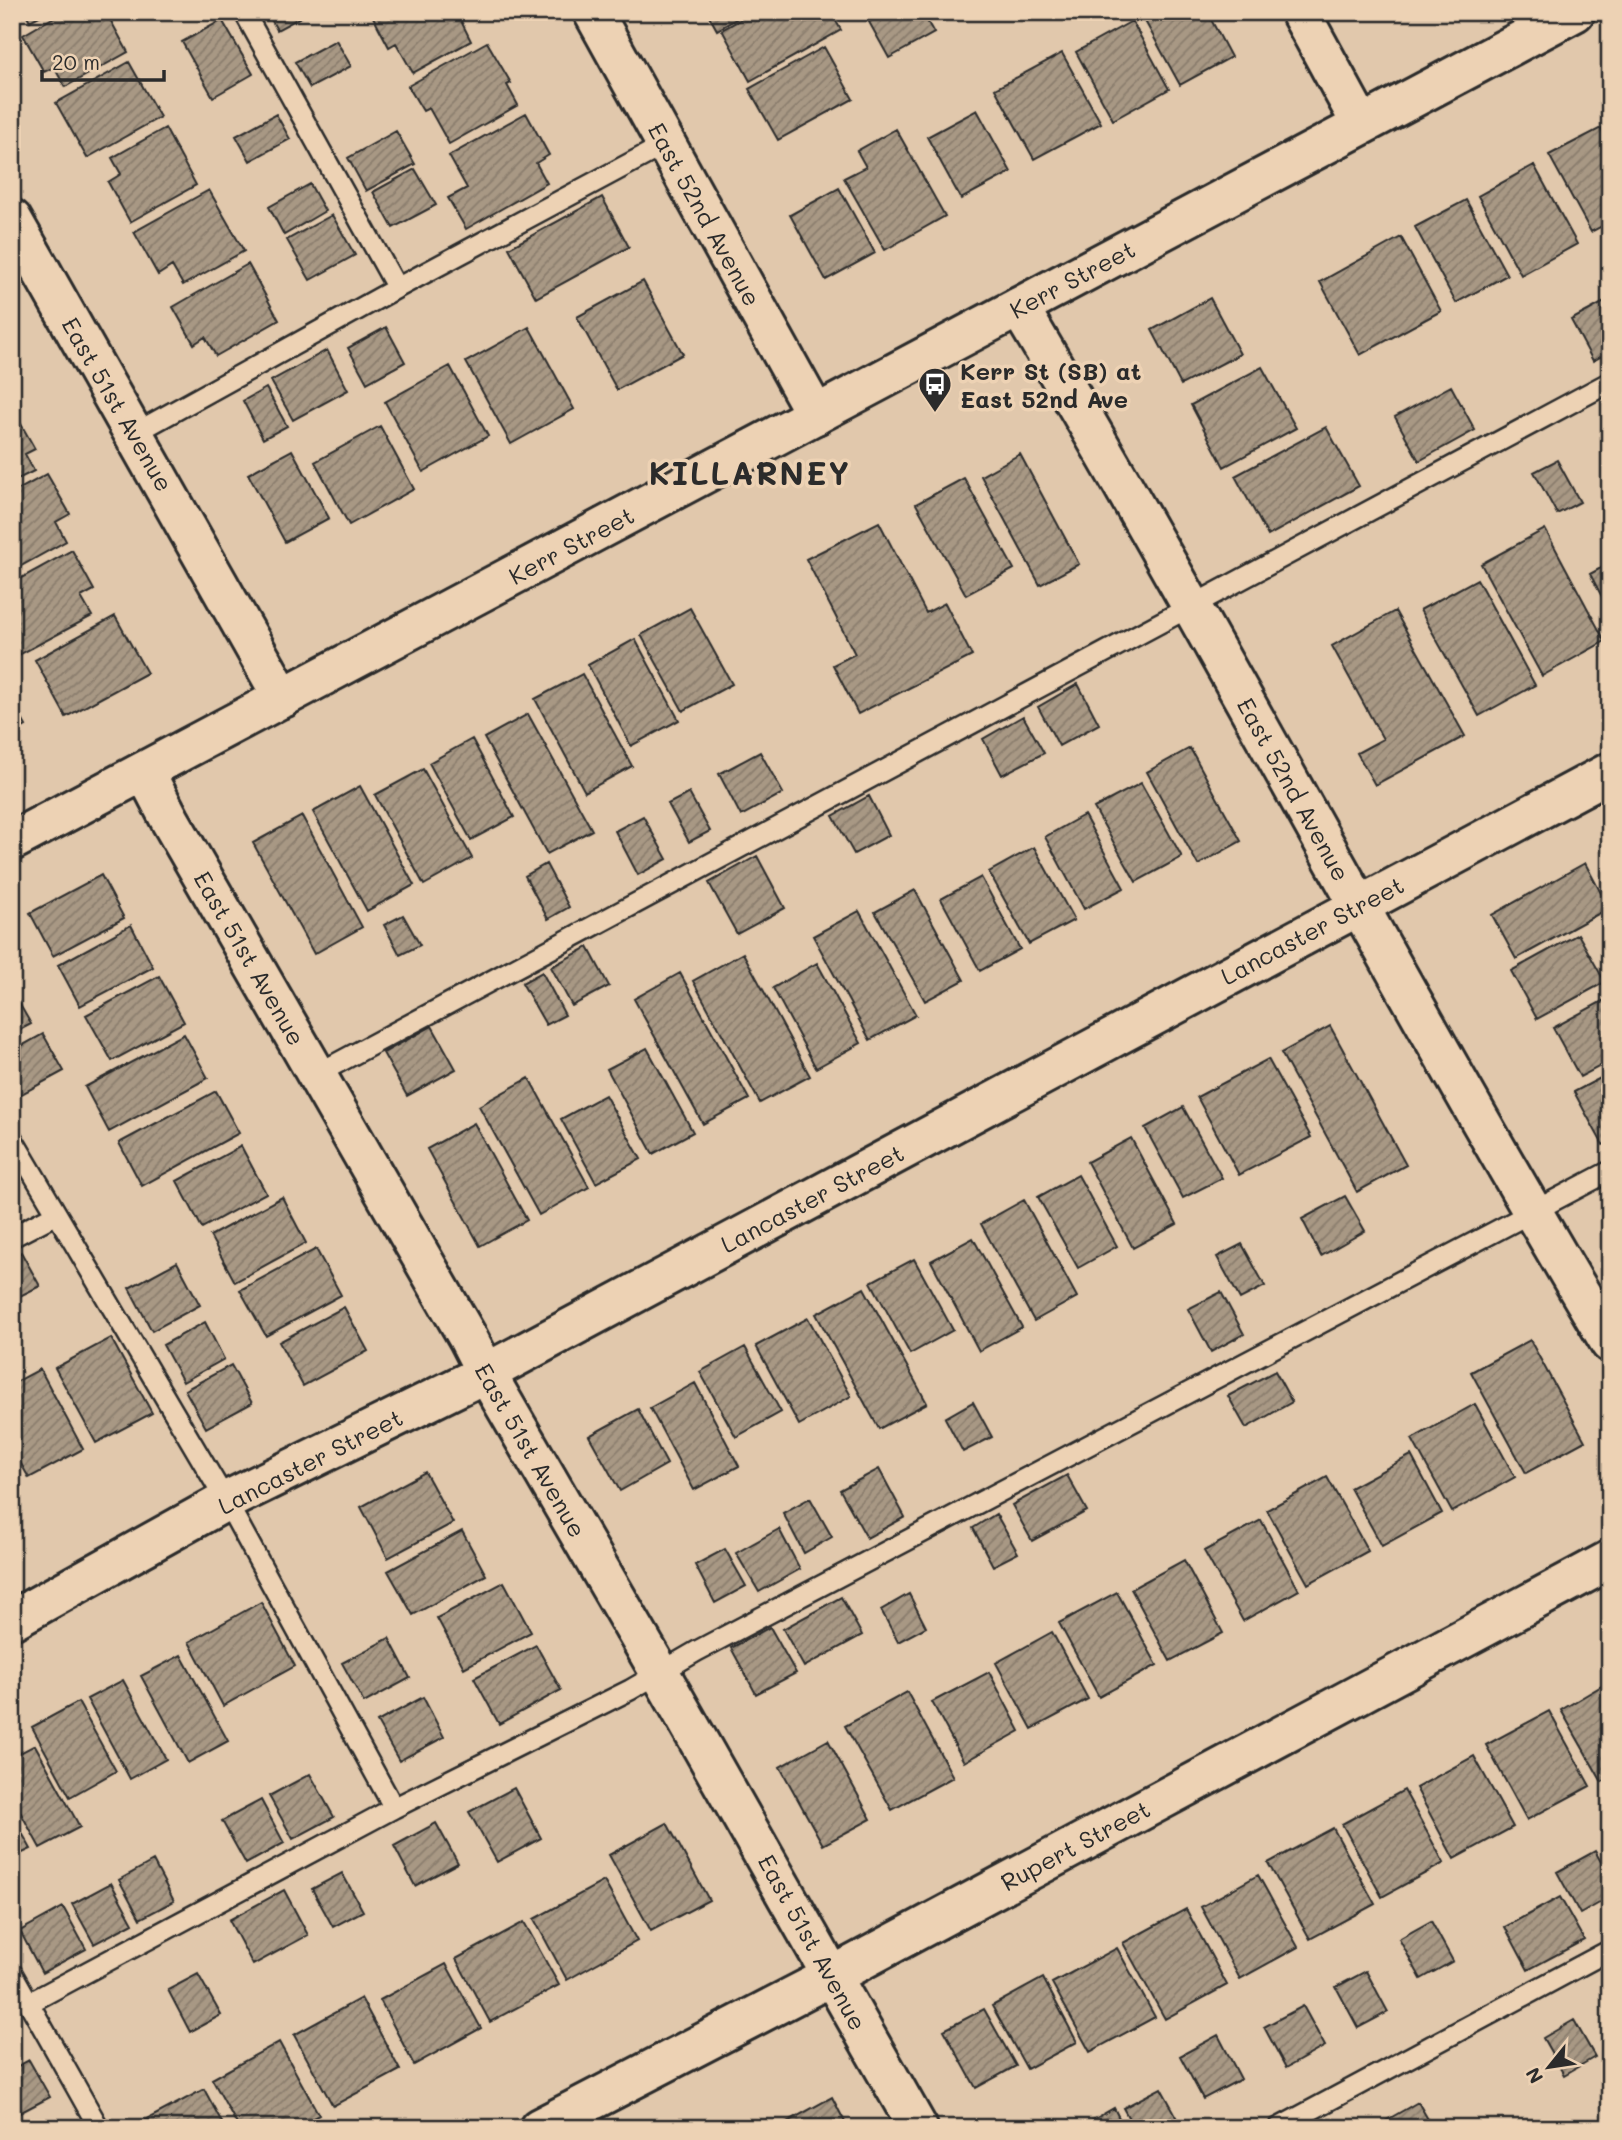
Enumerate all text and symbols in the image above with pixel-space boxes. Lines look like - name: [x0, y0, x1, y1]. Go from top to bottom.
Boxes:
- scale bar: [42, 38, 164, 82]
- text: 20 m: [52, 48, 100, 75]
- street label: East 52nd Avenue: [642, 117, 768, 311]
- street label: Kerr Street: [1004, 233, 1140, 325]
- street label: East 51st Avenue: [56, 311, 180, 497]
- place label: Kerr St (SB) at East 52nd Ave: [960, 355, 1141, 414]
- bus stop icon: Kerr St (SB) at East 52nd Ave: [916, 365, 954, 414]
- district label: KILLARNEY: [649, 451, 851, 493]
- street label: Kerr Street: [503, 499, 639, 591]
- street label: East 52nd Avenue: [1231, 692, 1357, 886]
- street label: East 51st Avenue: [188, 865, 312, 1051]
- street label: Lancaster Street: [1215, 869, 1409, 991]
- street label: Lancaster Street: [715, 1137, 909, 1259]
- street label: East 51st Avenue: [469, 1357, 593, 1543]
- street label: Lancaster Street: [212, 1401, 408, 1521]
- street label: Rupert Street: [995, 1793, 1155, 1897]
- street label: East 51st Avenue: [752, 1849, 874, 2035]
- north arrow: [1514, 2032, 1584, 2102]
- text: N: [1519, 2063, 1548, 2088]

